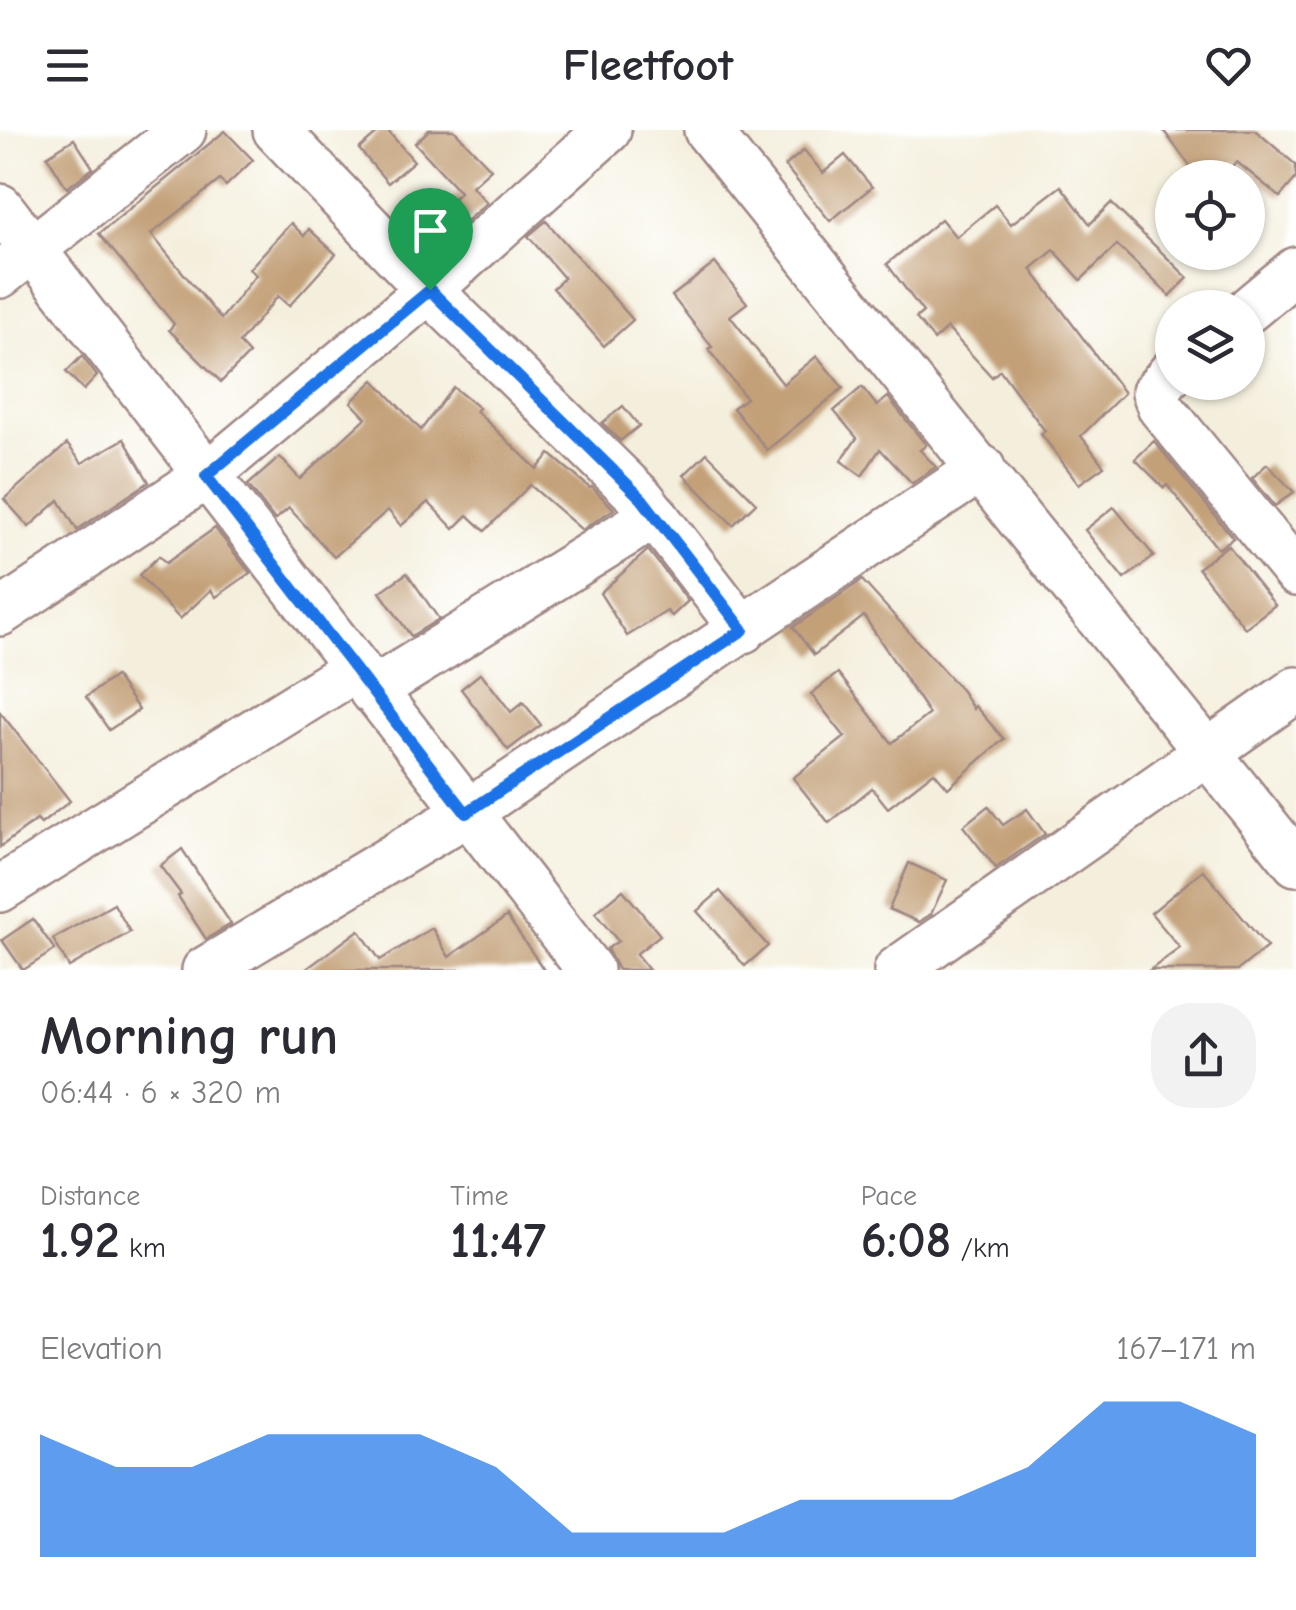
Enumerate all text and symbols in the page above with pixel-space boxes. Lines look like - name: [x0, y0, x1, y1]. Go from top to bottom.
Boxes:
- icon: menu: [40, 38, 95, 93]
- icon: heart: [1201, 38, 1256, 93]
- text: Fleetfoot: [563, 39, 733, 91]
- map controls: [1155, 160, 1265, 400]
- button: locate: [1155, 160, 1265, 270]
- pin: [388, 188, 473, 291]
- icon: arrive: [403, 203, 458, 258]
- button: layers: [1155, 290, 1265, 400]
- button: share: [1151, 1003, 1256, 1108]
- text: Morning run: [40, 1004, 338, 1068]
- text: 06:44 · 6 × 320 m: [40, 1074, 281, 1111]
- text: Distance: [40, 1180, 140, 1212]
- text: Time: [450, 1180, 508, 1212]
- text: Pace: [861, 1180, 917, 1212]
- text: 1.92: [40, 1212, 120, 1270]
- text: 11:47: [450, 1212, 546, 1270]
- text: 6:08: [861, 1212, 951, 1270]
- text: km: [120, 1232, 166, 1264]
- text: /km: [951, 1232, 1010, 1264]
- text: Elevation: [40, 1330, 163, 1367]
- text: 167–171 m: [1117, 1330, 1256, 1367]

